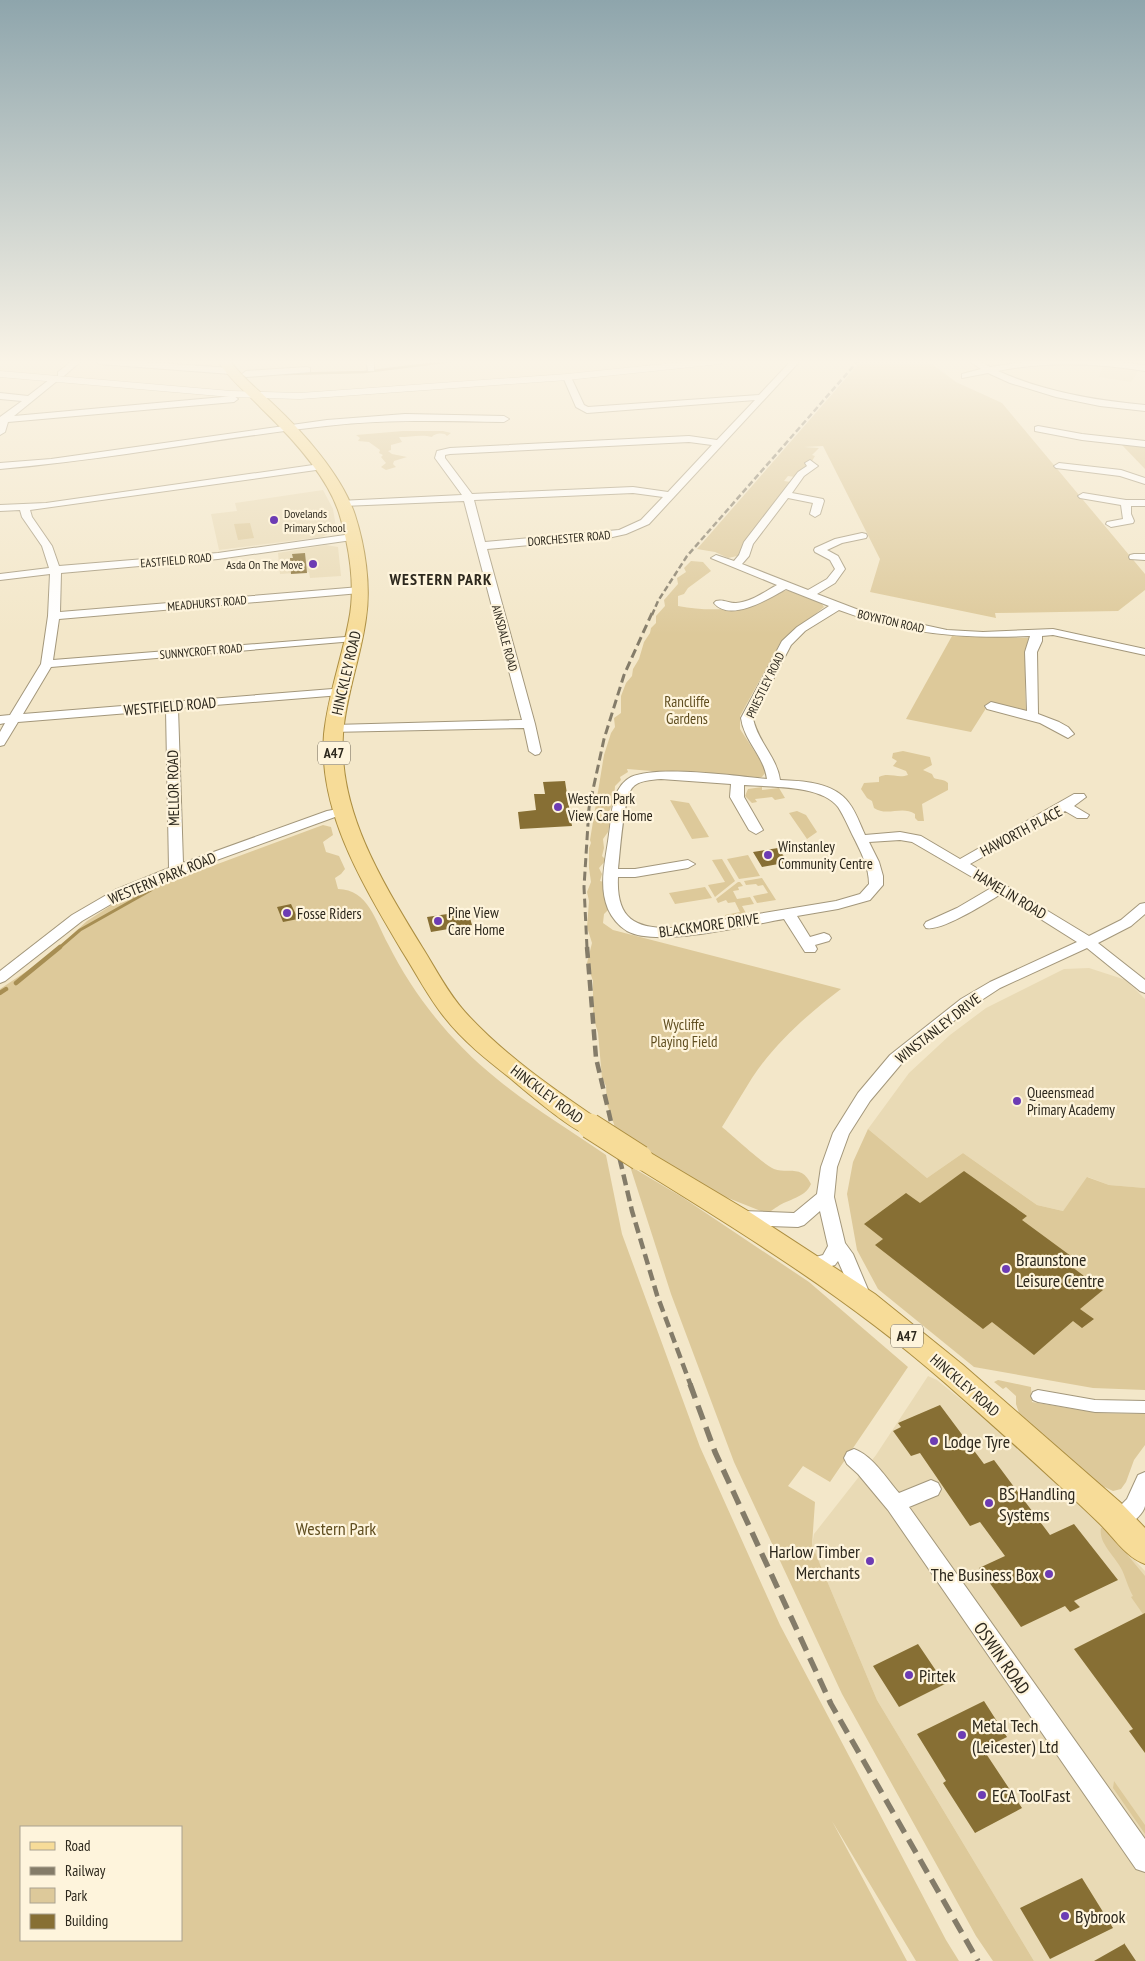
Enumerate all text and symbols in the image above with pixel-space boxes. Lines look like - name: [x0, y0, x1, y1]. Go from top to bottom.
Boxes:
- place label: Dovelands Primary School: [284, 506, 346, 535]
- marker: Dovelands Primary School: [268, 514, 280, 526]
- street label: DORCHESTER ROAD: [527, 527, 611, 549]
- street label: EASTFIELD ROAD: [140, 549, 212, 571]
- place label: Asda On The Move: [226, 557, 303, 572]
- marker: Asda On The Move: [307, 558, 319, 570]
- district label: WESTERN PARK: [389, 569, 492, 589]
- street label: MEADHURST ROAD: [167, 592, 247, 614]
- street label: AINSDALE ROAD: [489, 603, 521, 673]
- street label: BOYNTON ROAD: [856, 606, 926, 636]
- street label: HINCKLEY ROAD: [327, 629, 365, 717]
- street label: SUNNYCROFT ROAD: [159, 640, 243, 662]
- street label: PRIESTLEY ROAD: [743, 650, 787, 720]
- street label: WESTFIELD ROAD: [123, 692, 217, 720]
- park label: Rancliffe Gardens: [664, 692, 710, 728]
- road number: A47: [318, 741, 350, 764]
- street label: MELLOR ROAD: [163, 750, 183, 826]
- place label: Western Park View Care Home: [567, 789, 653, 825]
- marker: Western Park View Care Home: [552, 801, 564, 813]
- street label: HAWORTH PLACE: [977, 801, 1065, 861]
- place label: Winstanley Community Centre: [778, 837, 873, 873]
- street label: WESTERN PARK ROAD: [105, 848, 219, 908]
- marker: Winstanley Community Centre: [762, 849, 774, 861]
- street label: HAMELIN ROAD: [970, 865, 1050, 923]
- place label: Pine View Care Home: [448, 903, 505, 939]
- place label: Fosse Riders: [297, 904, 362, 923]
- marker: Fosse Riders: [281, 907, 293, 919]
- street label: BLACKMORE DRIVE: [658, 909, 760, 941]
- marker: Pine View Care Home: [432, 915, 444, 927]
- street label: WINSTANLEY DRIVE: [891, 989, 985, 1067]
- park label: Wycliffe Playing Field: [650, 1015, 718, 1051]
- street label: HINCKLEY ROAD: [507, 1061, 587, 1128]
- place label: Queensmead Primary Academy: [1027, 1083, 1115, 1119]
- marker: Queensmead Primary Academy: [1011, 1095, 1023, 1107]
- place label: Braunstone Leisure Centre: [1016, 1248, 1105, 1292]
- marker: Braunstone Leisure Centre: [1000, 1263, 1012, 1275]
- road number: A47: [891, 1324, 923, 1348]
- street label: HINCKLEY ROAD: [926, 1350, 1004, 1420]
- place label: Lodge Tyre: [944, 1430, 1010, 1453]
- marker: Lodge Tyre: [928, 1435, 940, 1447]
- place label: BS Handling Systems: [999, 1482, 1075, 1526]
- marker: BS Handling Systems: [983, 1497, 995, 1509]
- park label: Western Park: [296, 1517, 376, 1540]
- place label: Harlow Timber Merchants: [769, 1540, 860, 1584]
- marker: Harlow Timber Merchants: [864, 1555, 876, 1567]
- place label: The Business Box: [931, 1563, 1040, 1586]
- marker: The Business Box: [1043, 1568, 1055, 1580]
- street label: OSWIN ROAD: [969, 1617, 1035, 1699]
- place label: Pirtek: [919, 1664, 956, 1687]
- marker: Pirtek: [903, 1669, 915, 1681]
- place label: Metal Tech (Leicester) Ltd: [972, 1714, 1059, 1758]
- marker: Metal Tech (Leicester) Ltd: [956, 1729, 968, 1741]
- place label: ECA ToolFast: [992, 1784, 1070, 1807]
- marker: ECA ToolFast: [976, 1789, 988, 1801]
- legend: [20, 1826, 182, 1941]
- text: Road: [65, 1836, 91, 1855]
- text: Railway: [65, 1861, 106, 1880]
- text: Park: [65, 1886, 87, 1905]
- place label: Bybrook: [1075, 1905, 1126, 1928]
- marker: Bybrook: [1059, 1910, 1071, 1922]
- text: Building: [65, 1911, 108, 1930]

